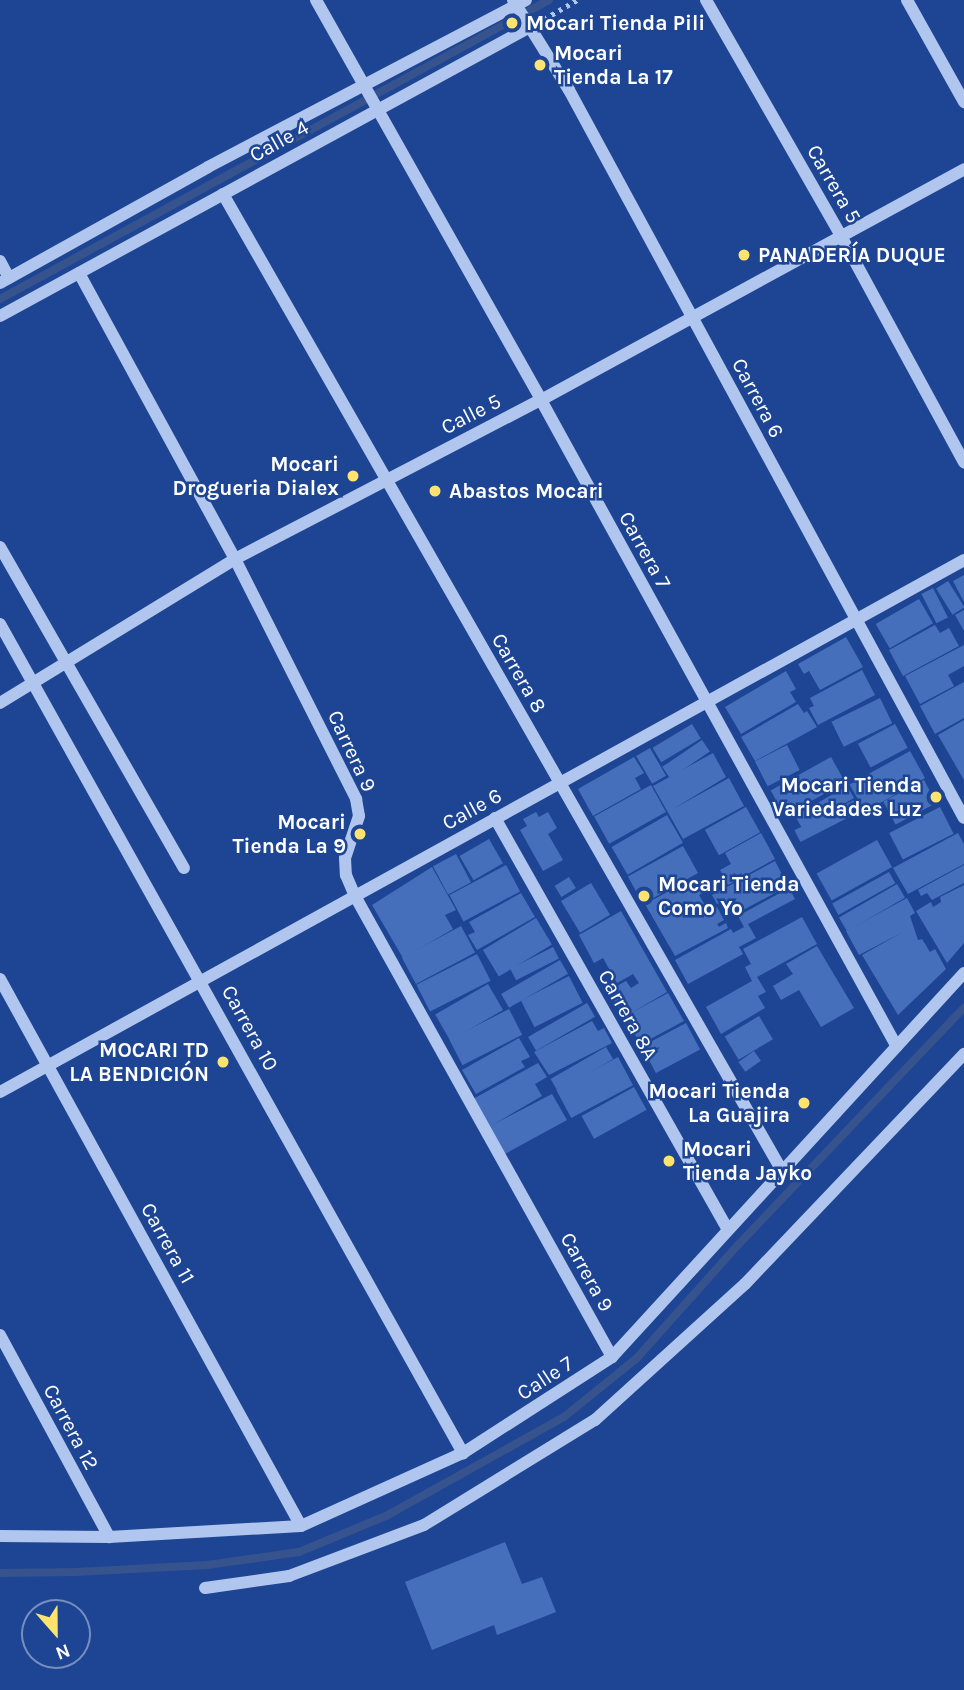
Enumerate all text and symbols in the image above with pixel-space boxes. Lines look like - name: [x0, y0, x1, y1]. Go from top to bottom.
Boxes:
- place label: Mocari Tienda Pili: [526, 10, 705, 36]
- marker: Mocari Tienda Pili: [504, 15, 520, 31]
- place label: Mocari Tienda La 17: [554, 40, 673, 90]
- marker: Mocari Tienda La 17: [532, 57, 548, 73]
- street label: Calle 4: [245, 115, 313, 167]
- street label: Carrera 5: [801, 140, 867, 228]
- place label: PANADERÍA DUQUE: [758, 242, 946, 268]
- marker: PANADERÍA DUQUE: [736, 247, 752, 263]
- street label: Carrera 6: [727, 354, 789, 442]
- street label: Calle 5: [437, 388, 505, 440]
- place label: Mocari Drogueria Dialex: [172, 451, 339, 501]
- marker: Mocari Drogueria Dialex: [345, 468, 361, 484]
- place label: Abastos Mocari: [449, 478, 604, 504]
- marker: Abastos Mocari: [427, 483, 443, 499]
- street label: Carrera 7: [614, 507, 676, 593]
- street label: Carrera 8: [486, 629, 552, 717]
- street label: Carrera 9: [322, 706, 382, 796]
- place label: Mocari Tienda Variedades Luz: [772, 772, 922, 822]
- street label: Calle 6: [438, 782, 506, 836]
- marker: Mocari Tienda Variedades Luz: [928, 789, 944, 805]
- place label: Mocari Tienda La 9: [232, 809, 346, 859]
- marker: Mocari Tienda La 9: [352, 826, 368, 842]
- place label: Mocari Tienda Como Yo: [658, 871, 800, 921]
- marker: Mocari Tienda Como Yo: [636, 888, 652, 904]
- street label: Carrera 8A: [593, 965, 663, 1065]
- street label: Carrera 10: [216, 981, 284, 1075]
- place label: MOCARI TD LA BENDICIÓN: [69, 1037, 209, 1087]
- marker: MOCARI TD LA BENDICIÓN: [215, 1054, 231, 1070]
- place label: Mocari Tienda La Guajira: [648, 1078, 790, 1128]
- marker: Mocari Tienda La Guajira: [796, 1095, 812, 1111]
- place label: Mocari Tienda Jayko: [683, 1136, 812, 1186]
- marker: Mocari Tienda Jayko: [661, 1153, 677, 1169]
- street label: Carrera 11: [136, 1198, 200, 1288]
- street label: Carrera 9: [555, 1228, 619, 1316]
- street label: Calle 7: [512, 1351, 578, 1405]
- street label: Carrera 12: [38, 1380, 104, 1474]
- north arrow: [21, 1599, 91, 1669]
- text: N: [53, 1639, 73, 1664]

